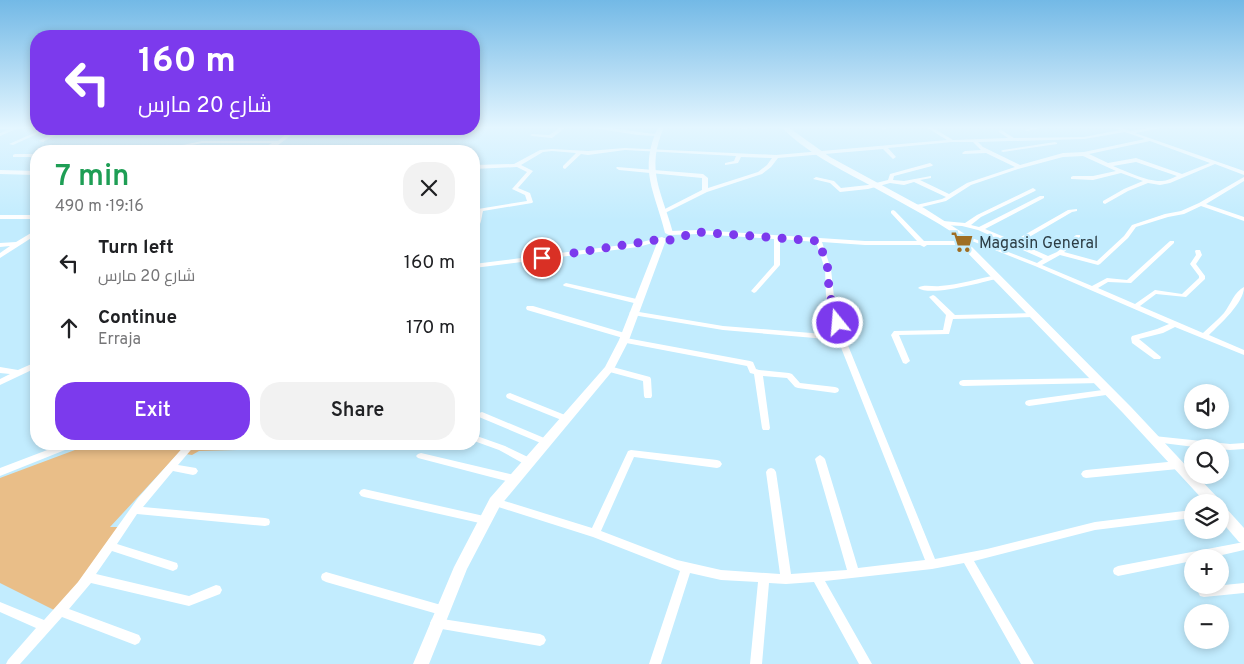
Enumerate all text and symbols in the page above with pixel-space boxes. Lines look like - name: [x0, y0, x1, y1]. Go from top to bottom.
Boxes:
- text: 160 m: [138, 40, 236, 84]
- icon: left: [55, 50, 120, 115]
- text: شارع 20 مارس: [138, 93, 272, 120]
- text: 7 min: [55, 159, 130, 196]
- button: close: [403, 162, 455, 214]
- text: 490 m · 19:16: [55, 197, 144, 217]
- supermarket icon: Magasin General: [949, 229, 975, 255]
- place label: Magasin General: [979, 234, 1098, 254]
- text: Turn left: [98, 236, 174, 260]
- pin: [521, 237, 563, 279]
- icon: arrive: [528, 244, 556, 272]
- icon: left: [55, 249, 83, 277]
- text: 160 m: [404, 251, 455, 275]
- text: شارع 20 مارس: [98, 267, 195, 287]
- position arrow: [811, 296, 863, 348]
- text: Continue: [98, 306, 177, 330]
- icon: ahead: [55, 314, 83, 342]
- text: 170 m: [406, 316, 455, 340]
- text: Erraja: [98, 330, 141, 350]
- button: Exit: [55, 382, 250, 440]
- button: Share: [260, 382, 455, 440]
- map controls: [1184, 384, 1229, 649]
- button: sound: [1184, 384, 1229, 429]
- button: search: [1184, 439, 1229, 484]
- button: layers: [1184, 494, 1229, 539]
- button: +: [1184, 549, 1229, 594]
- button: −: [1184, 604, 1229, 649]

